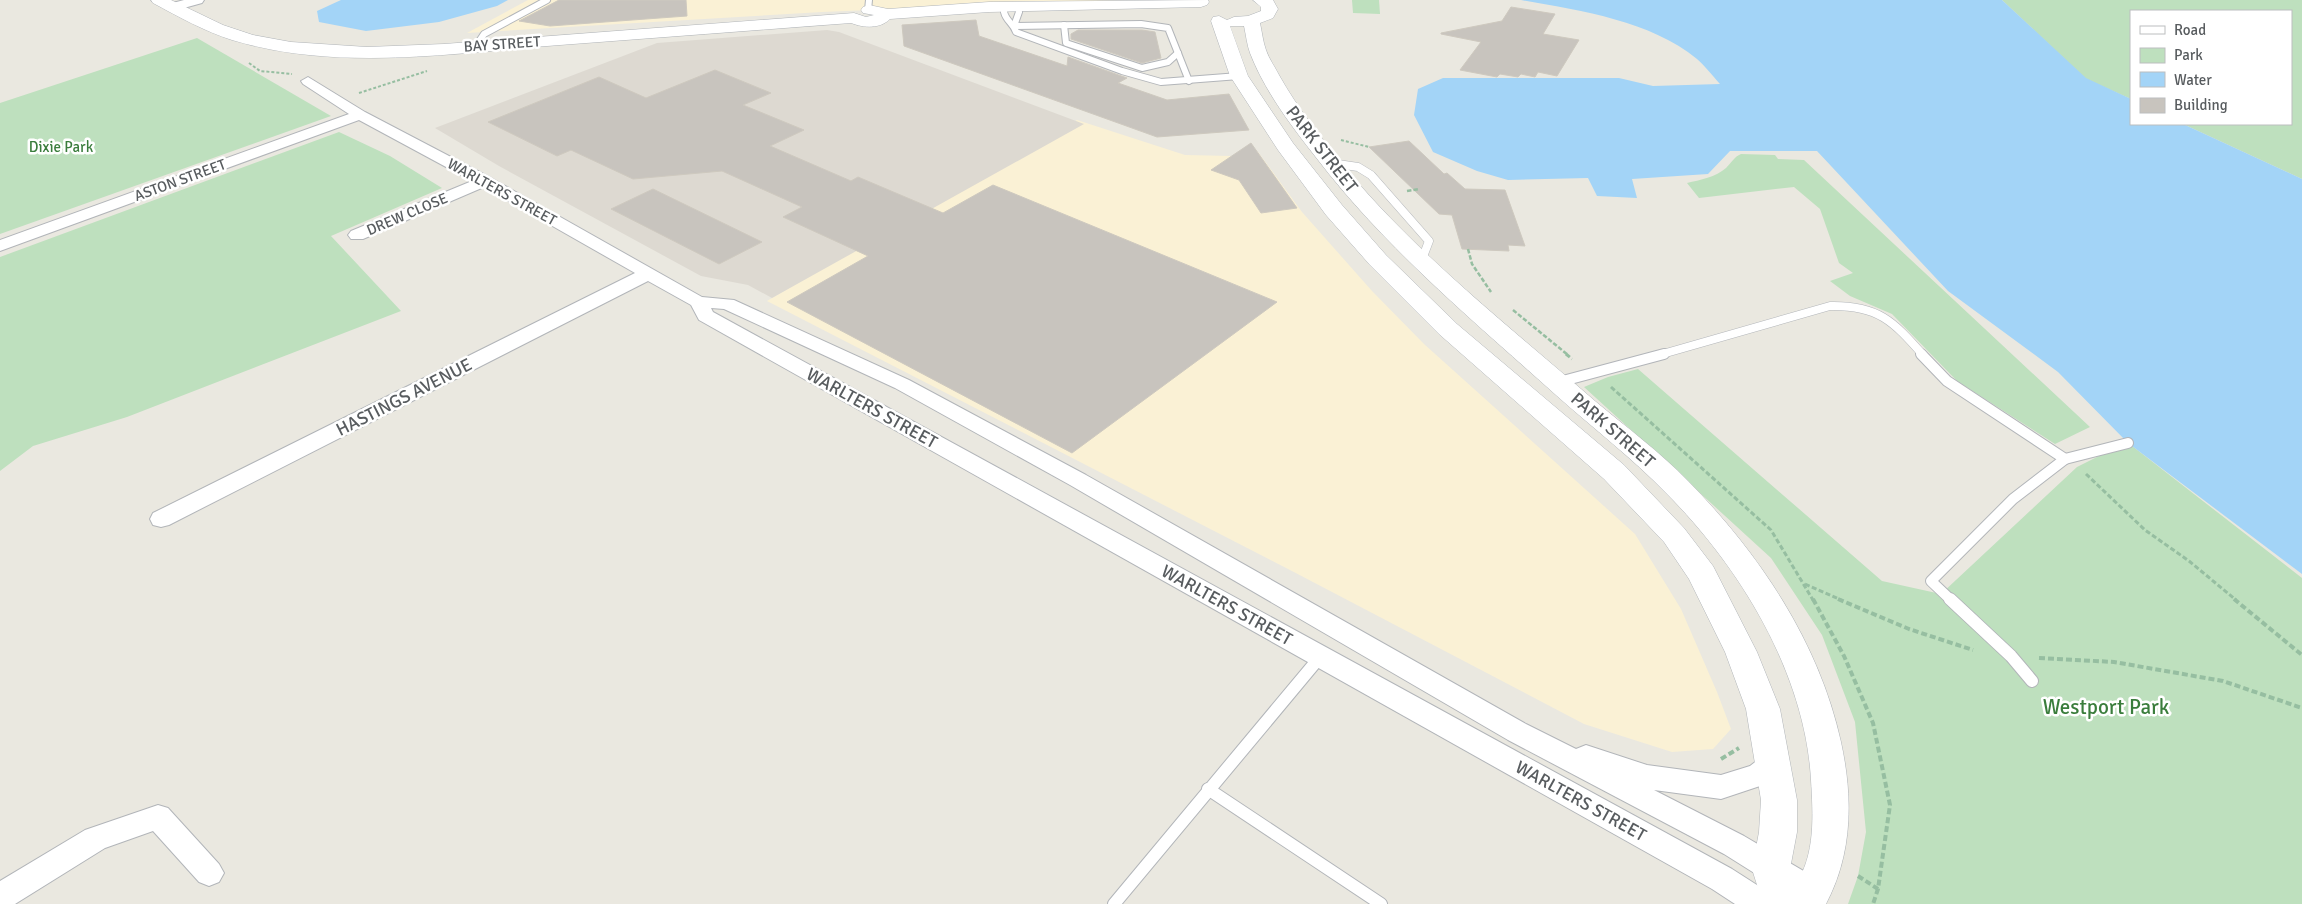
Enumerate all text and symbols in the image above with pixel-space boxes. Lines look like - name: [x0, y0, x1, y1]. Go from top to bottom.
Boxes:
- legend: [2130, 10, 2292, 125]
- text: Road: [2174, 21, 2206, 39]
- street label: BAY STREET: [463, 32, 542, 56]
- text: Park: [2174, 46, 2203, 64]
- text: Water: [2174, 71, 2212, 89]
- text: Building: [2174, 96, 2228, 114]
- street label: PARK STREET: [1281, 101, 1363, 197]
- park label: Dixie Park: [29, 138, 94, 156]
- street label: ASTON STREET: [132, 155, 229, 205]
- street label: WARLTERS STREET: [444, 155, 560, 230]
- street label: DREW CLOSE: [364, 189, 450, 239]
- street label: HASTINGS AVENUE: [332, 353, 476, 441]
- street label: WARLTERS STREET: [803, 363, 941, 453]
- street label: PARK STREET: [1567, 388, 1660, 473]
- street label: WARLTERS STREET: [1158, 560, 1296, 650]
- park label: Westport Park: [2043, 694, 2170, 720]
- street label: WARLTERS STREET: [1512, 756, 1650, 846]

